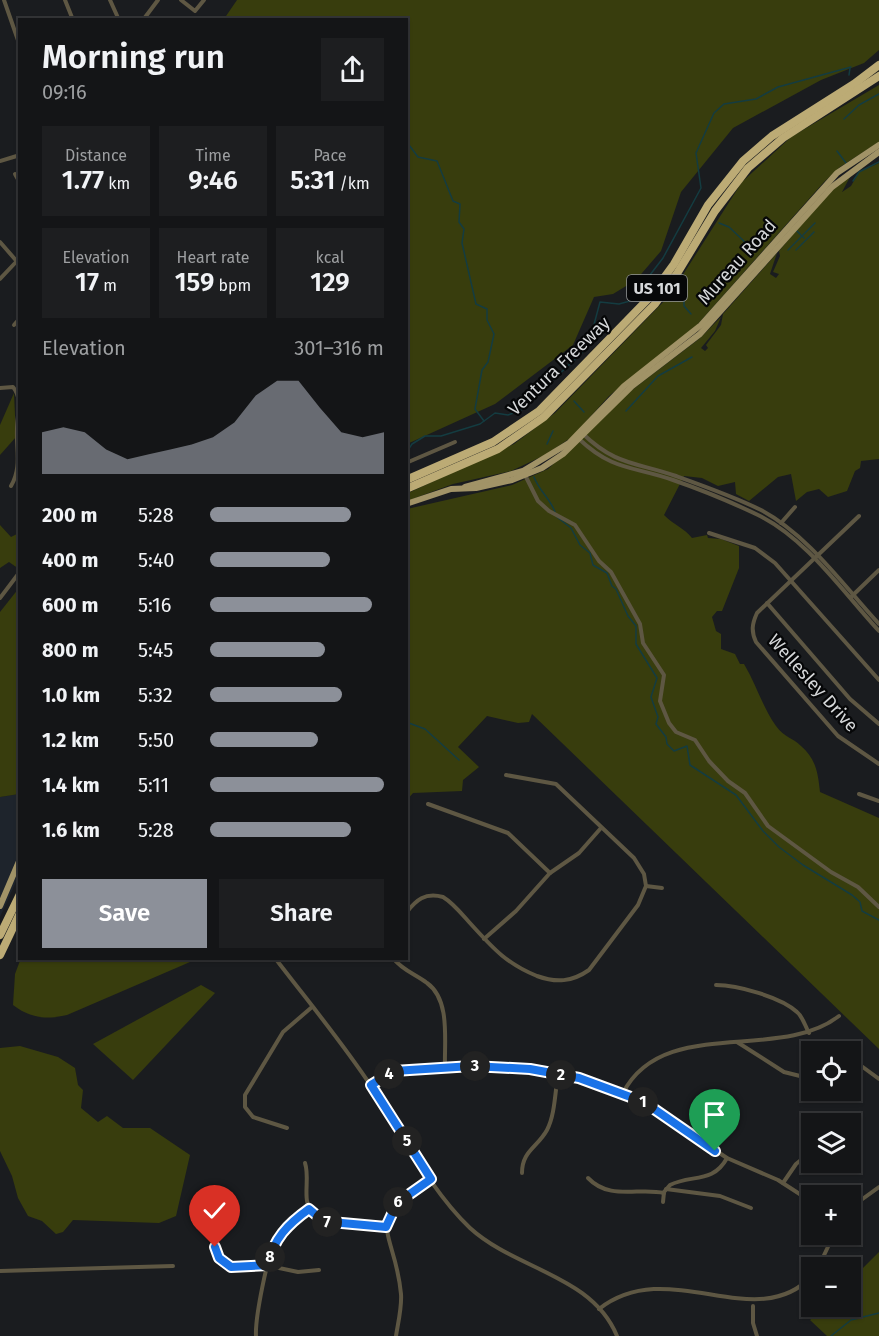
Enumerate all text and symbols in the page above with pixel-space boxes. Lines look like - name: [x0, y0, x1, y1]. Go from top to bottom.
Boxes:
- text: Morning run: [42, 37, 225, 77]
- button: share: [321, 38, 384, 101]
- text: 09:16: [42, 80, 87, 104]
- text: Distance: [65, 146, 127, 165]
- text: Time: [195, 146, 231, 165]
- text: Pace: [313, 146, 347, 165]
- text: 1.77: [62, 165, 104, 196]
- text: 9:46: [188, 165, 238, 196]
- text: 5:31: [290, 165, 335, 196]
- text: km: [104, 174, 130, 193]
- text: /km: [335, 174, 370, 193]
- street label: Mureau Road: [693, 215, 781, 309]
- text: Elevation: [62, 248, 130, 267]
- text: Heart rate: [177, 248, 249, 267]
- text: kcal: [316, 248, 344, 267]
- text: 17: [75, 267, 99, 298]
- text: 159: [175, 267, 214, 298]
- text: 129: [310, 267, 350, 298]
- road number: US 101: [627, 275, 687, 301]
- text: m: [99, 276, 117, 295]
- text: bpm: [214, 276, 251, 295]
- street label: Ventura Freeway: [503, 312, 615, 420]
- text: Elevation: [42, 336, 126, 360]
- text: 301–316 m: [294, 336, 384, 360]
- text: 200 m: [42, 503, 97, 527]
- text: 5:28: [138, 503, 174, 527]
- text: 400 m: [42, 548, 98, 572]
- text: 5:40: [138, 548, 175, 572]
- text: 600 m: [42, 593, 98, 617]
- text: 5:16: [138, 593, 171, 617]
- street label: Wellesley Drive: [763, 630, 863, 736]
- text: 800 m: [42, 638, 99, 662]
- text: 5:45: [138, 638, 173, 662]
- text: 1.0 km: [42, 683, 100, 707]
- text: 5:32: [138, 683, 173, 707]
- text: 1.2 km: [42, 728, 99, 752]
- text: 5:50: [138, 728, 174, 752]
- text: 1.4 km: [42, 773, 100, 797]
- text: 5:11: [138, 773, 169, 797]
- text: 1.6 km: [42, 818, 100, 842]
- text: 5:28: [138, 818, 174, 842]
- button: Save: [42, 879, 207, 948]
- button: Share: [219, 879, 384, 948]
- map controls: [801, 1041, 861, 1317]
- button: locate: [801, 1041, 861, 1101]
- pin: 3: [460, 1051, 490, 1081]
- text: 3: [471, 1056, 479, 1075]
- pin: 4: [374, 1059, 404, 1089]
- pin: 2: [546, 1060, 576, 1090]
- text: 4: [384, 1064, 394, 1083]
- text: 2: [557, 1065, 565, 1084]
- pin: 1: [628, 1087, 658, 1117]
- pin: [689, 1089, 740, 1151]
- text: 1: [639, 1092, 647, 1111]
- icon: arrive: [698, 1098, 731, 1131]
- button: layers: [801, 1113, 861, 1173]
- pin: 5: [392, 1126, 422, 1156]
- text: 5: [403, 1131, 411, 1150]
- pin: [189, 1185, 240, 1247]
- button: +: [801, 1185, 861, 1245]
- pin: 6: [383, 1187, 413, 1217]
- text: 6: [393, 1192, 403, 1211]
- icon: check: [198, 1194, 231, 1227]
- pin: 7: [312, 1207, 342, 1237]
- text: 7: [323, 1212, 331, 1231]
- pin: 8: [255, 1242, 285, 1272]
- text: 8: [265, 1247, 275, 1266]
- button: −: [801, 1257, 861, 1317]

